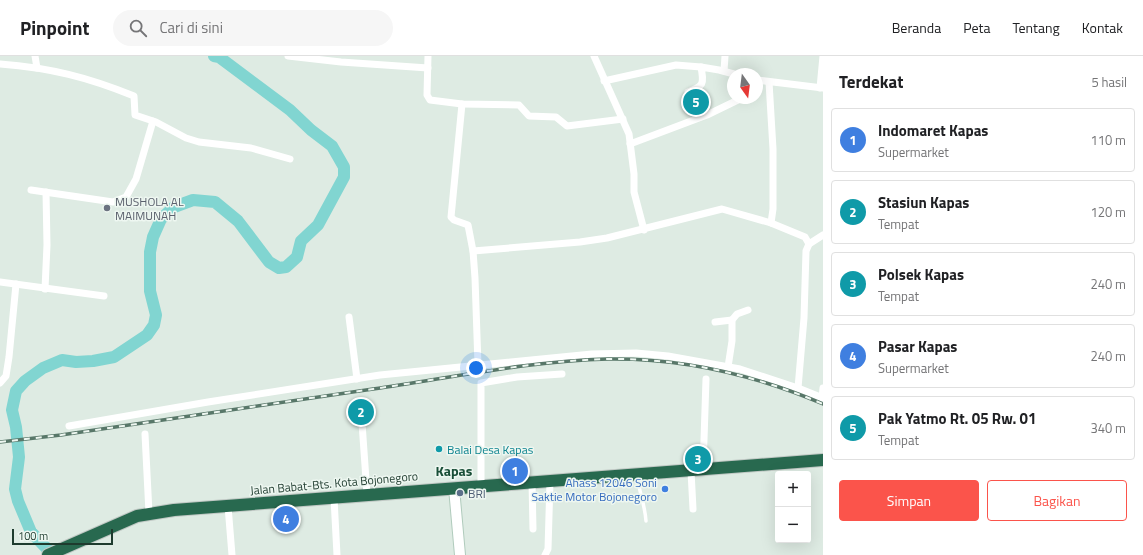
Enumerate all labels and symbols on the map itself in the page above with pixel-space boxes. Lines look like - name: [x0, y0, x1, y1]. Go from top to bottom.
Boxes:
- north arrow: [727, 68, 763, 104]
- pin: 5: [683, 87, 709, 117]
- place label: MUSHOLA AL MAIMUNAH: [115, 192, 184, 225]
- marker: MUSHOLA AL MAIMUNAH: [102, 203, 112, 213]
- your location: [466, 358, 486, 378]
- pin: 2: [348, 397, 374, 427]
- place label: Balai Desa Kapas: [447, 440, 534, 459]
- marker: Balai Desa Kapas: [434, 444, 444, 454]
- pin: 3: [685, 444, 711, 474]
- pin: 1: [502, 456, 528, 486]
- district label: Kapas: [436, 460, 473, 481]
- street label: Jalan Babat-Bts. Kota Bojonegoro: [249, 466, 419, 500]
- place label: Ahass 12046 Soni Saktie Motor Bojonegoro: [531, 473, 657, 506]
- place label: BRI: [468, 484, 486, 503]
- marker: Ahass 12046 Soni Saktie Motor Bojonegoro: [660, 484, 670, 494]
- marker: BRI: [455, 488, 465, 498]
- pin: 4: [273, 504, 299, 534]
- scale bar: [12, 527, 113, 546]

